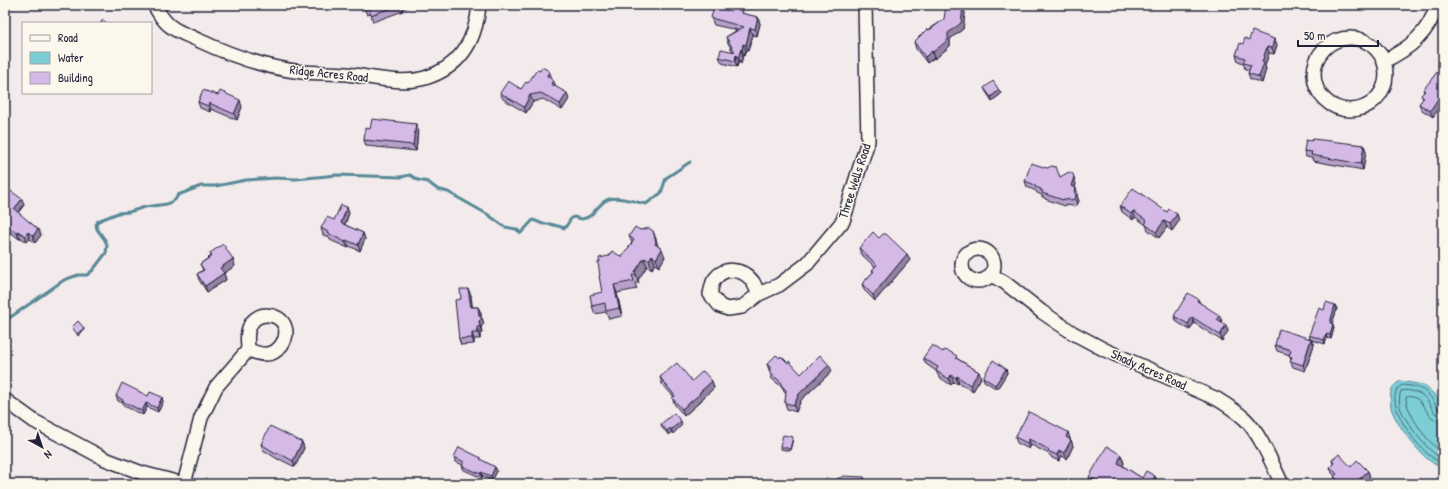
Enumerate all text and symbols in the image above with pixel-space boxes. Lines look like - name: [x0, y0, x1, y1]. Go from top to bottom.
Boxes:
- legend: [22, 22, 152, 94]
- scale bar: [1298, 22, 1378, 48]
- text: 50 m: [1304, 27, 1325, 44]
- text: Road: [58, 29, 78, 46]
- text: Water: [58, 49, 84, 66]
- street label: Ridge Acres Road: [289, 60, 369, 86]
- text: Building: [58, 69, 93, 86]
- street label: Three Wells Road: [833, 141, 875, 221]
- street label: Shady Acres Road: [1108, 344, 1190, 394]
- north arrow: [22, 427, 62, 467]
- text: N: [42, 447, 55, 462]

